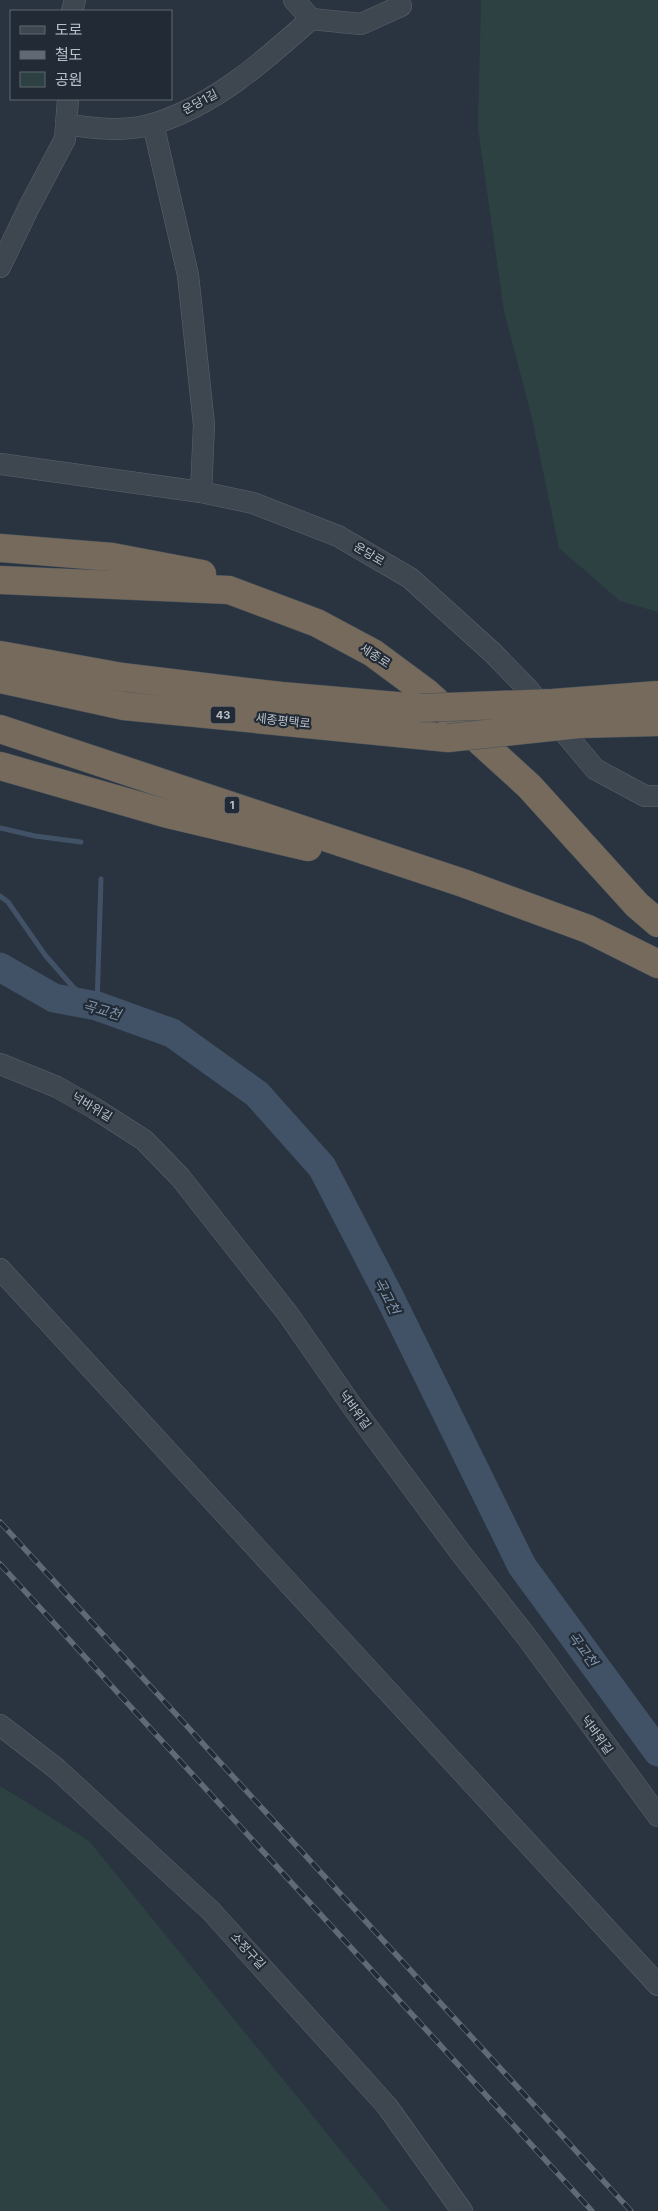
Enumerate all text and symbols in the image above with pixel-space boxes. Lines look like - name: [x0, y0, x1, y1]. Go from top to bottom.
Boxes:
- legend: [10, 10, 172, 100]
- text: 도로: [55, 20, 83, 39]
- text: 철도: [55, 45, 83, 64]
- text: 공원: [55, 70, 83, 89]
- street label: 운당1길: [179, 86, 220, 117]
- street label: 운당로: [351, 539, 387, 569]
- street label: 세종로: [357, 640, 393, 671]
- road number: 43: [210, 706, 236, 724]
- street label: 세종평택로: [255, 710, 311, 731]
- road number: 1: [224, 796, 240, 814]
- water label: 곡교천: [81, 996, 124, 1023]
- street label: 넉바위길: [69, 1089, 115, 1124]
- water label: 곡교천: [371, 1275, 404, 1318]
- street label: 넉바위길: [336, 1387, 374, 1432]
- water label: 곡교천: [565, 1628, 602, 1670]
- street label: 넉바위길: [578, 1712, 616, 1757]
- street label: 소정구길: [228, 1929, 269, 1972]

